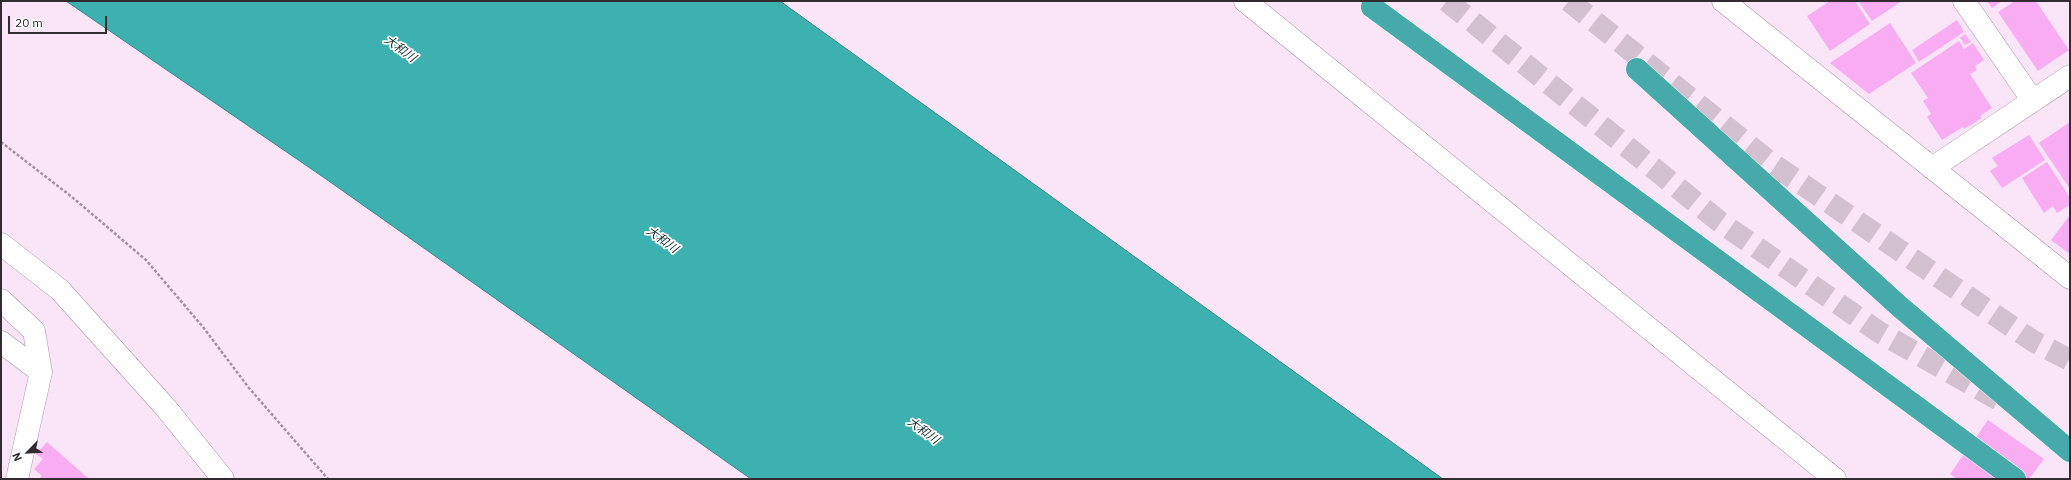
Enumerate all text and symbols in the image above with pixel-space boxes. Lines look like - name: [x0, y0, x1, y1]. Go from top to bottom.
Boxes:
- scale bar: [10, 8, 109, 34]
- text: 20 m: [15, 15, 43, 30]
- water label: 大和川: [381, 33, 419, 65]
- water label: 大和川: [643, 224, 681, 256]
- water label: 大和川: [904, 415, 942, 447]
- north arrow: [8, 432, 48, 472]
- text: N: [9, 450, 25, 463]

